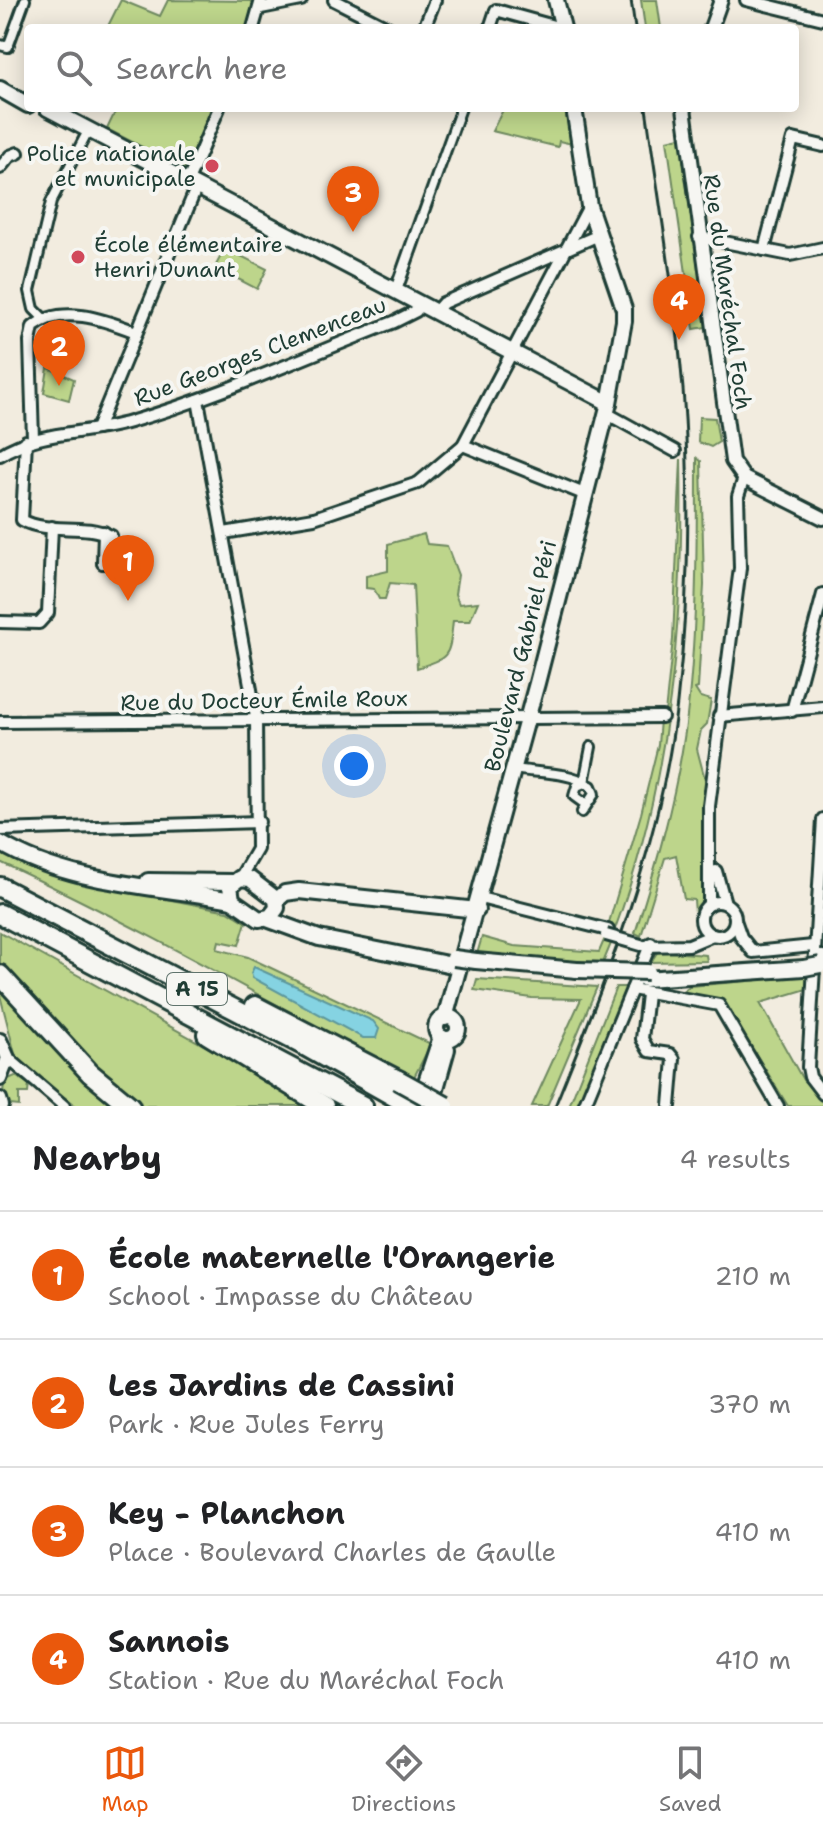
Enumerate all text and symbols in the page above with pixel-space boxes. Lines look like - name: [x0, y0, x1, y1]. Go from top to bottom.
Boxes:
- search box: [24, 24, 799, 112]
- icon: search: [52, 46, 96, 90]
- text: Search here: [116, 48, 287, 89]
- place label: Police nationale et municipale: [27, 139, 196, 193]
- marker: Police nationale et municipale: [203, 157, 221, 175]
- pin: 3: [327, 166, 379, 232]
- street label: Rue du Maréchal Foch: [697, 172, 758, 412]
- place label: École élémentaire Henri Dunant: [94, 230, 283, 284]
- marker: École élémentaire Henri Dunant: [69, 248, 87, 266]
- pin: 4: [653, 274, 705, 340]
- street label: Rue Georges Clemenceau: [130, 290, 390, 413]
- pin: 2: [33, 320, 85, 386]
- pin: 1: [102, 535, 154, 601]
- street label: Boulevard Gabriel Péri: [478, 537, 563, 775]
- street label: Rue du Docteur Émile Roux: [120, 683, 408, 718]
- your location: [334, 746, 374, 786]
- road number: A 15: [167, 973, 227, 1005]
- text: Nearby: [32, 1135, 162, 1181]
- text: 4 results: [679, 1141, 791, 1176]
- text: École maternelle l'Orangerie: [108, 1237, 555, 1278]
- text: 1: [52, 1258, 64, 1293]
- text: 210 m: [714, 1258, 791, 1293]
- text: School · Impasse du Château: [108, 1278, 473, 1313]
- text: Les Jardins de Cassini: [108, 1365, 455, 1406]
- text: 2: [49, 1386, 67, 1421]
- text: 370 m: [708, 1386, 791, 1421]
- text: Park · Rue Jules Ferry: [108, 1406, 385, 1441]
- text: Key - Planchon: [108, 1493, 345, 1534]
- text: 3: [49, 1514, 67, 1549]
- text: 410 m: [714, 1514, 791, 1549]
- text: Place · Boulevard Charles de Gaulle: [108, 1534, 556, 1569]
- text: Sannois: [108, 1621, 229, 1662]
- text: 4: [49, 1642, 67, 1677]
- text: 410 m: [714, 1642, 791, 1677]
- text: Station · Rue du Maréchal Foch: [108, 1662, 504, 1697]
- tab: Map: [101, 1741, 149, 1818]
- tab: Directions: [351, 1741, 456, 1818]
- tab: Saved: [659, 1741, 722, 1818]

